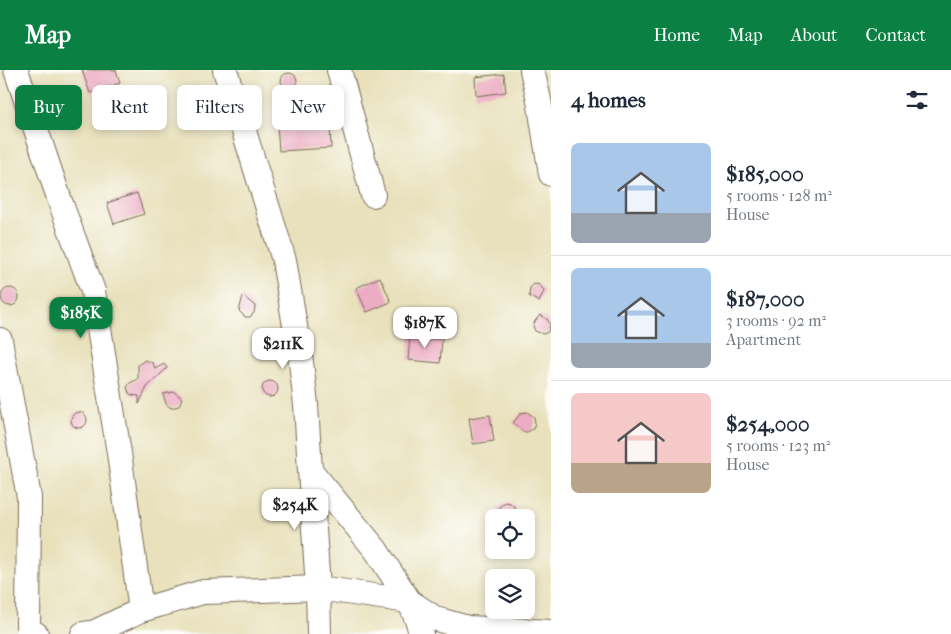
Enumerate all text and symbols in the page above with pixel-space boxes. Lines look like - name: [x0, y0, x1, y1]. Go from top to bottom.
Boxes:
- text: Map: [25, 21, 71, 49]
- text: Home: [653, 25, 700, 46]
- text: Map: [728, 25, 763, 46]
- text: About: [791, 25, 837, 46]
- text: Contact: [865, 25, 926, 46]
- chip: Buy: [15, 85, 82, 130]
- chip: Rent: [92, 85, 167, 130]
- chip: Filters: [177, 85, 262, 130]
- chip: New: [272, 85, 344, 130]
- icon: filters: [903, 86, 931, 114]
- text: 4 homes: [571, 88, 646, 112]
- text: $185,000: [726, 162, 804, 186]
- icon: home: [611, 163, 671, 223]
- text: 5 rooms · 128 m²: [726, 186, 832, 205]
- text: House: [726, 205, 769, 224]
- text: $187,000: [726, 287, 804, 311]
- icon: home: [611, 288, 671, 348]
- pin: $185K: [46, 296, 116, 339]
- text: $185K: [60, 303, 102, 322]
- pin: $187K: [390, 306, 460, 349]
- text: 3 rooms · 92 m²: [726, 311, 826, 330]
- text: $187K: [404, 313, 446, 332]
- pin: $211K: [248, 328, 318, 370]
- text: Apartment: [726, 330, 801, 349]
- text: $211K: [263, 334, 303, 353]
- text: $254,000: [726, 412, 810, 436]
- icon: home: [611, 413, 671, 473]
- text: 5 rooms · 123 m²: [726, 436, 830, 455]
- text: House: [726, 455, 769, 474]
- pin: $254K: [260, 488, 330, 531]
- text: $254K: [272, 495, 318, 514]
- map controls: [485, 509, 535, 619]
- button: locate: [485, 509, 535, 559]
- button: layers: [485, 569, 535, 619]

